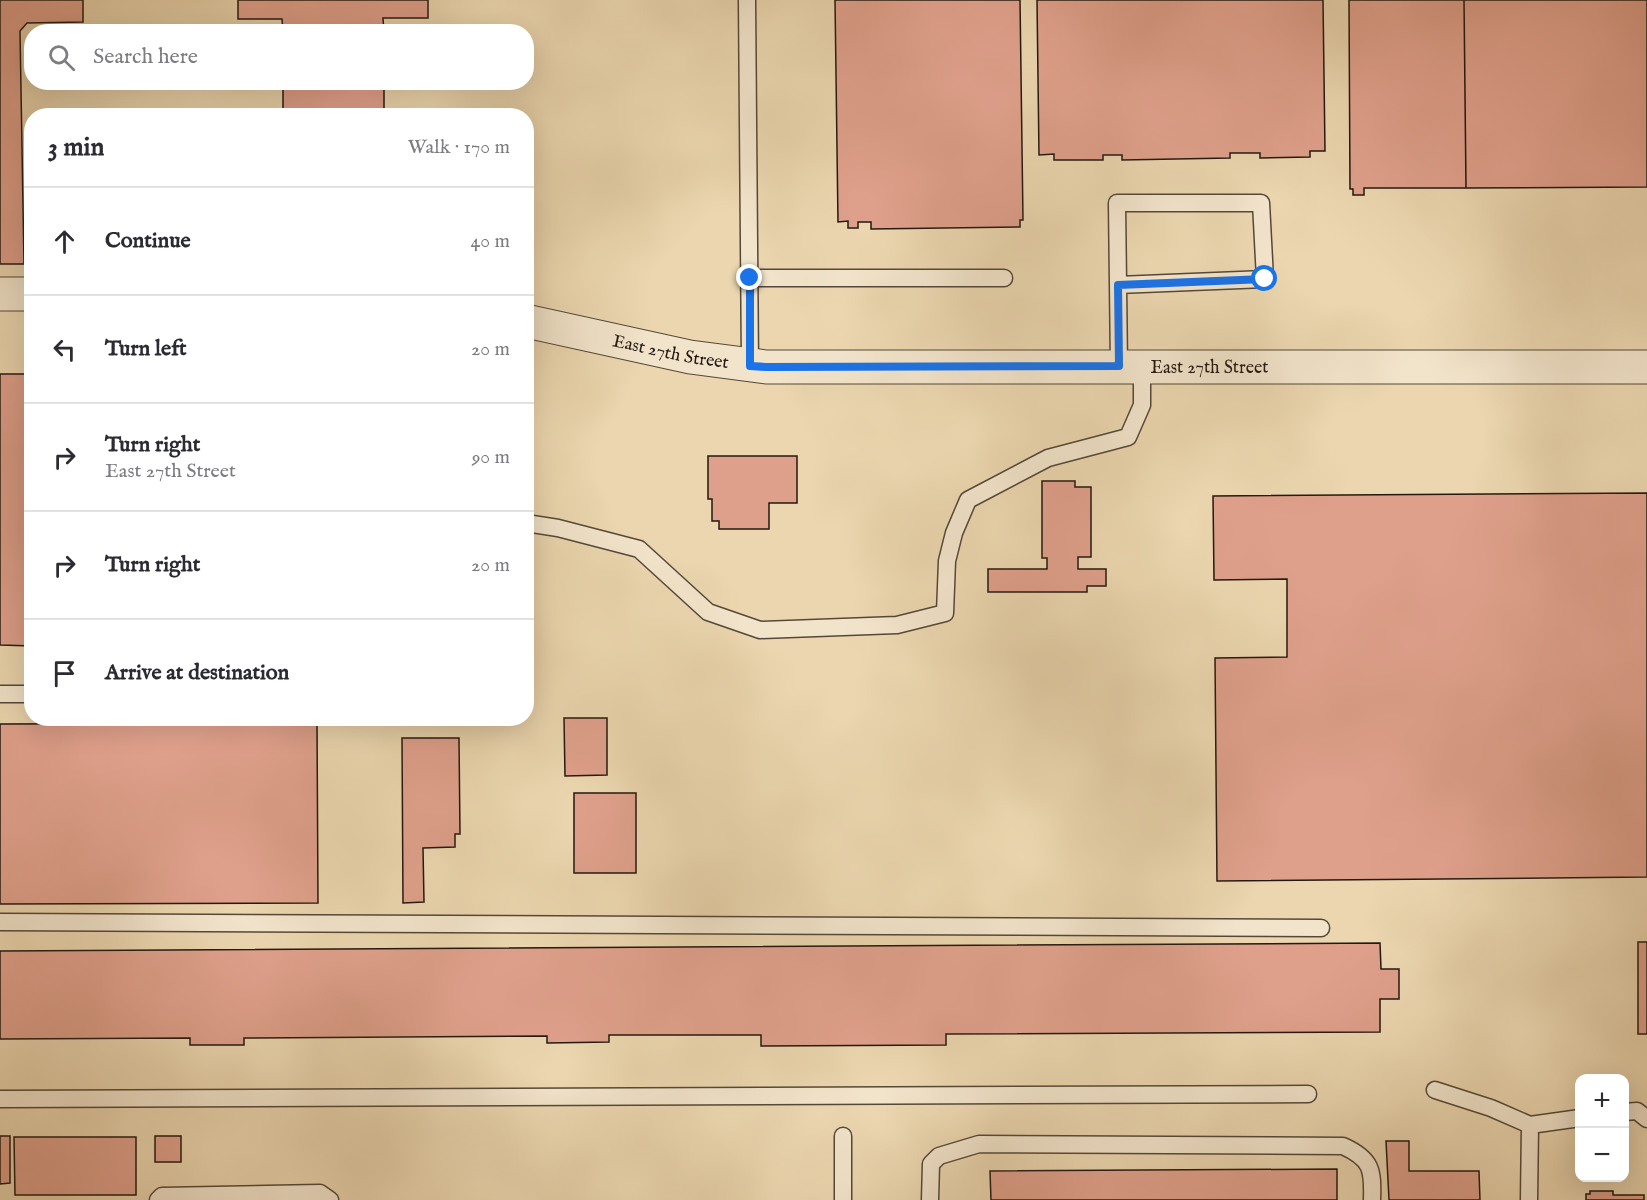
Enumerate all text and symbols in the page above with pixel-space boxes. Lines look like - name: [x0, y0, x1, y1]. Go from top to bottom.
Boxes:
- search box: [24, 24, 534, 90]
- icon: search: [45, 41, 78, 74]
- text: Search here: [93, 43, 198, 71]
- text: 3 min: [48, 131, 104, 164]
- text: Walk · 170 m: [408, 135, 510, 160]
- icon: ahead: [48, 225, 81, 258]
- text: Continue: [105, 227, 191, 255]
- text: 40 m: [471, 229, 510, 254]
- route end: [736, 264, 762, 290]
- route start: [1251, 265, 1277, 291]
- street label: East 27th Street: [610, 330, 730, 375]
- icon: left: [48, 333, 81, 366]
- text: Turn left: [105, 335, 187, 363]
- text: 20 m: [471, 337, 510, 362]
- street label: East 27th Street: [1151, 357, 1268, 380]
- text: Turn right: [105, 431, 200, 459]
- icon: right: [48, 441, 81, 474]
- text: 90 m: [472, 445, 510, 470]
- text: East 27th Street: [105, 459, 236, 484]
- icon: right: [48, 549, 81, 582]
- text: Turn right: [105, 551, 200, 579]
- text: 20 m: [471, 553, 510, 578]
- icon: arrive: [48, 657, 81, 690]
- text: Arrive at destination: [105, 659, 289, 687]
- map controls: [1575, 1074, 1629, 1182]
- button: +: [1575, 1074, 1629, 1128]
- button: −: [1575, 1128, 1629, 1182]

